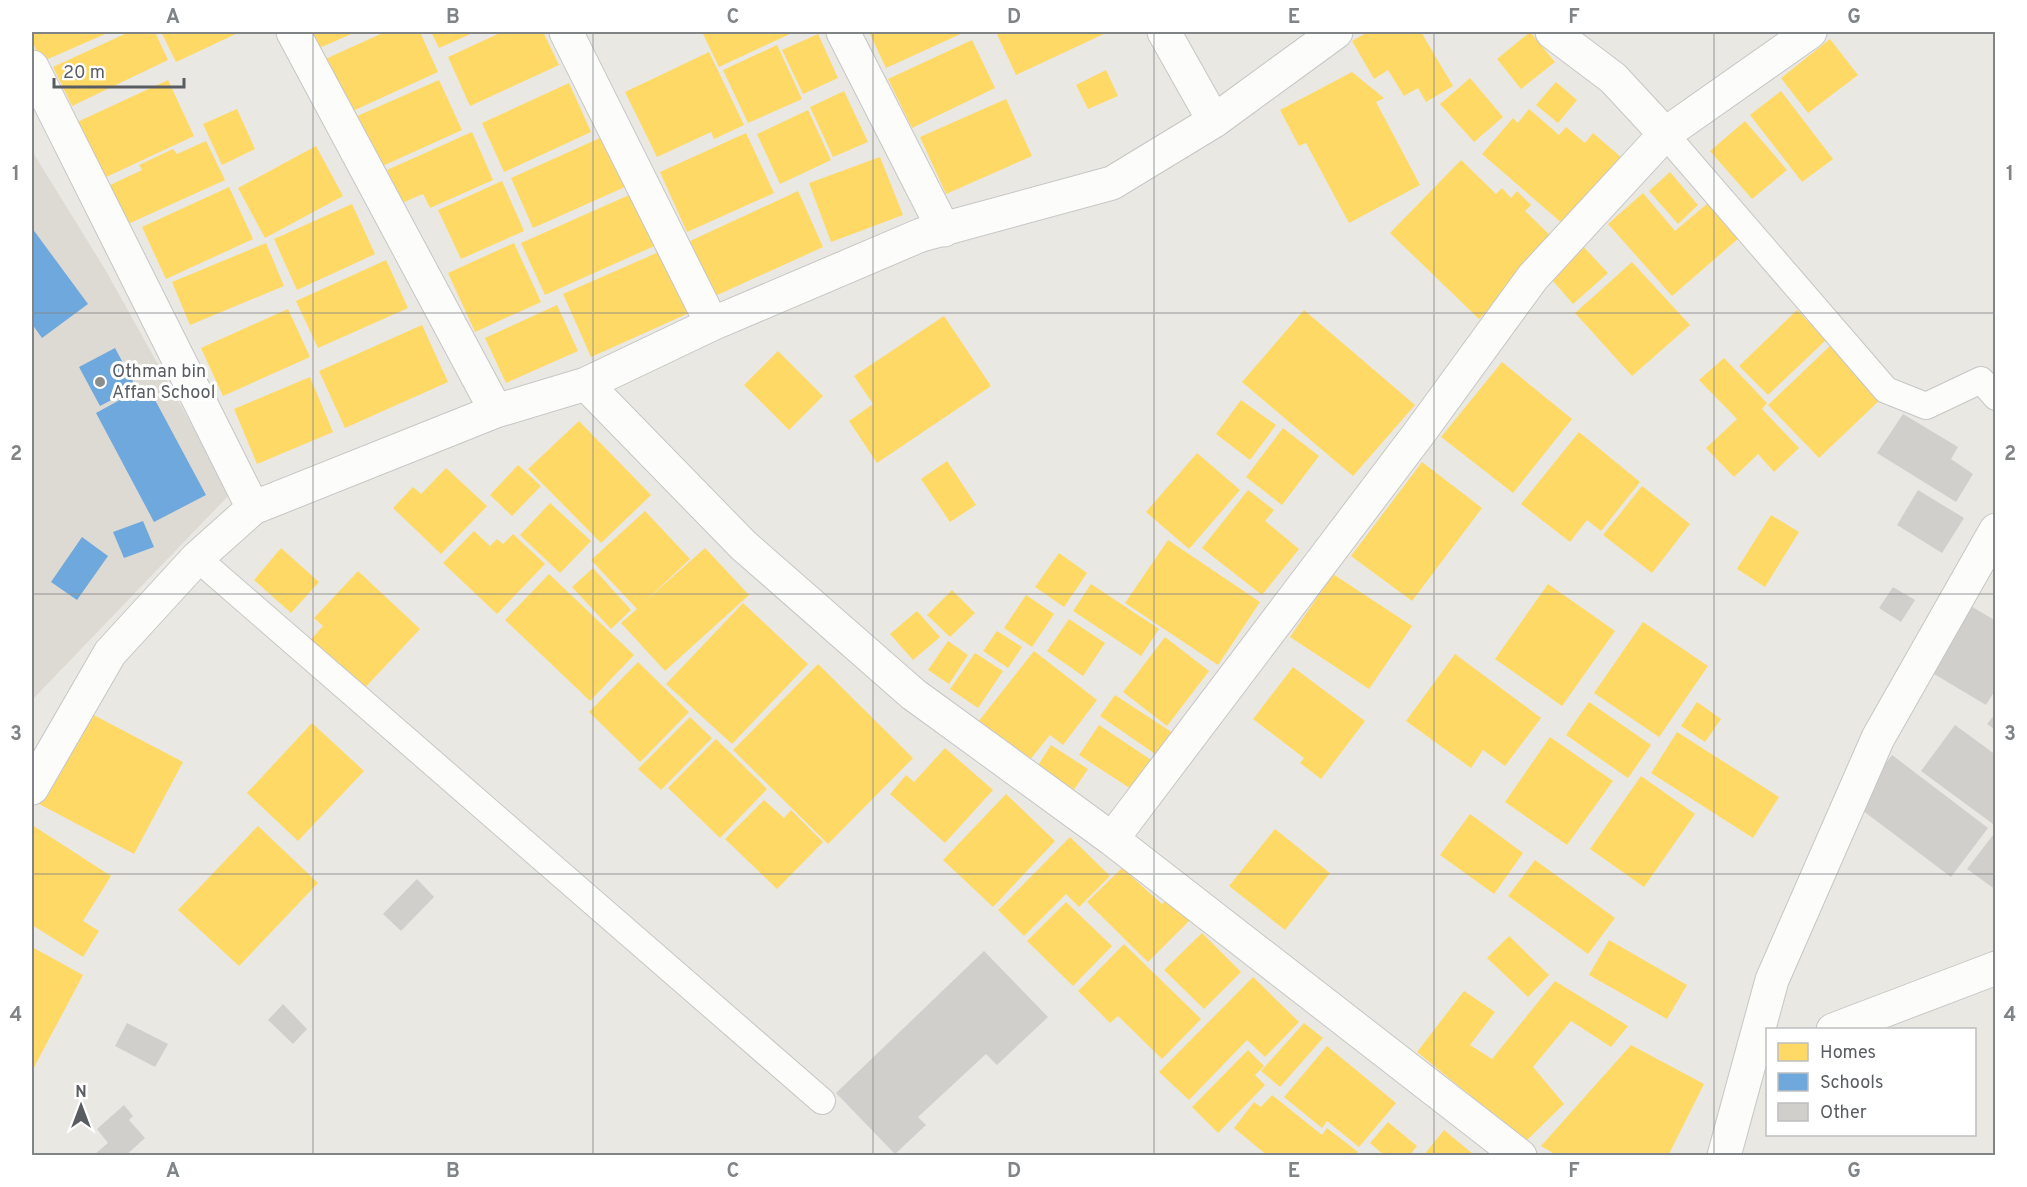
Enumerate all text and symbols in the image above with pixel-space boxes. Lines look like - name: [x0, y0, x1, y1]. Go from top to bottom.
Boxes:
- text: A: [166, 5, 180, 31]
- text: B: [446, 5, 460, 31]
- text: C: [727, 5, 739, 31]
- text: D: [1007, 5, 1021, 31]
- text: E: [1288, 5, 1300, 31]
- text: F: [1568, 5, 1580, 31]
- text: G: [1847, 5, 1861, 31]
- scale bar: [54, 51, 184, 89]
- text: 20 m: [63, 62, 105, 85]
- text: 1: [12, 162, 20, 188]
- text: 1: [2006, 162, 2014, 188]
- place label: Othman bin Affan School: [112, 361, 215, 405]
- marker: Othman bin Affan School: [93, 375, 107, 389]
- text: 2: [10, 442, 22, 468]
- text: 2: [2004, 442, 2016, 468]
- text: 3: [10, 722, 22, 748]
- text: 3: [2004, 722, 2016, 748]
- text: 4: [10, 1003, 22, 1029]
- text: 4: [2004, 1003, 2016, 1029]
- legend: [1766, 1028, 1976, 1136]
- text: Homes: [1820, 1042, 1876, 1065]
- text: Schools: [1820, 1072, 1883, 1095]
- north arrow: [51, 1076, 111, 1136]
- text: N: [75, 1083, 87, 1103]
- text: Other: [1820, 1102, 1867, 1125]
- text: A: [166, 1159, 180, 1185]
- text: B: [446, 1159, 460, 1185]
- text: C: [727, 1159, 739, 1185]
- text: D: [1007, 1159, 1021, 1185]
- text: E: [1288, 1159, 1300, 1185]
- text: F: [1568, 1159, 1580, 1185]
- text: G: [1847, 1159, 1861, 1185]

